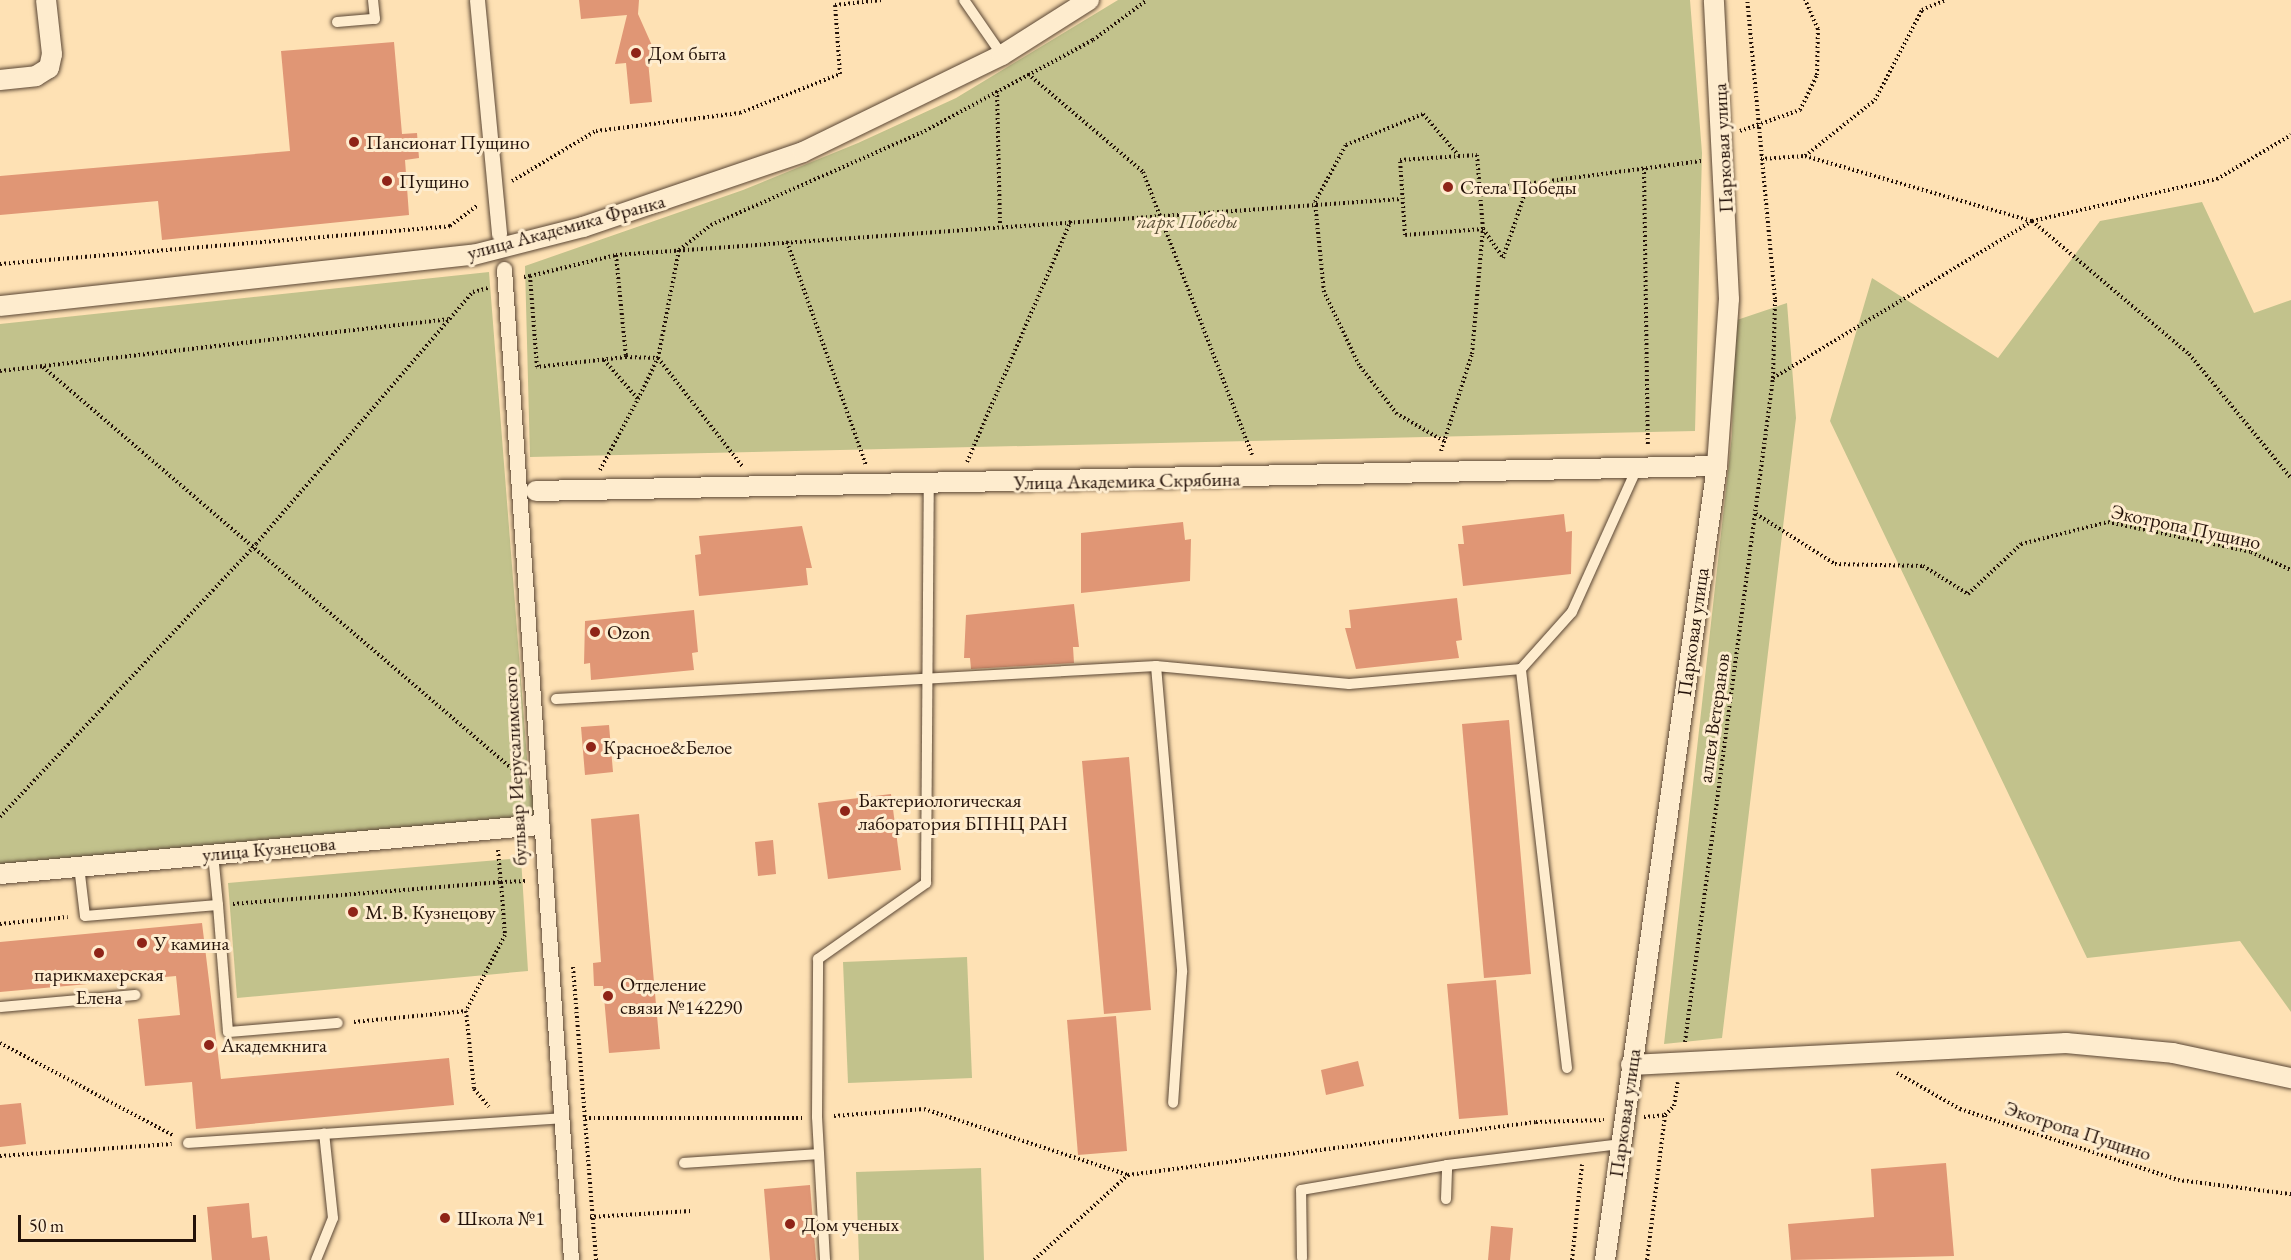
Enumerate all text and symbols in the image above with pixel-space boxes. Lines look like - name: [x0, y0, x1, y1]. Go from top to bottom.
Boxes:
- place label: Дом быта: [648, 41, 726, 65]
- marker: Дом быта: [629, 46, 643, 60]
- street label: Парковая улица: [1708, 82, 1738, 214]
- place label: Пансионат Пущино: [366, 130, 530, 154]
- marker: Пансионат Пущино: [347, 135, 361, 149]
- place label: Пущино: [399, 169, 469, 193]
- marker: Пущино: [380, 174, 394, 188]
- place label: Стела Победы: [1460, 175, 1577, 199]
- marker: Стела Победы: [1441, 180, 1455, 194]
- street label: улица Академика Франка: [464, 189, 668, 265]
- park label: парк Победы: [1136, 209, 1238, 233]
- street label: Улица Академика Скрябина: [1013, 467, 1241, 495]
- street label: Экотропа Пущино: [2109, 499, 2263, 555]
- street label: Парковая улица: [1672, 566, 1714, 698]
- place label: Ozon: [607, 620, 650, 644]
- marker: Ozon: [588, 625, 602, 639]
- street label: аллея Ветеранов: [1693, 652, 1735, 784]
- street label: бульвар Иерусалимского: [498, 666, 532, 866]
- place label: Красное&Белое: [603, 735, 732, 759]
- marker: Красное&Белое: [584, 740, 598, 754]
- place label: Бактериологическая лаборатория БПНЦ РАН: [858, 788, 1068, 835]
- marker: Бактериологическая лаборатория БПНЦ РАН: [836, 802, 854, 820]
- street label: улица Кузнецова: [201, 831, 337, 867]
- place label: М. В. Кузнецову: [365, 900, 496, 924]
- marker: М. В. Кузнецову: [346, 905, 360, 919]
- place label: У камина: [154, 931, 229, 955]
- marker: У камина: [135, 936, 149, 950]
- marker: парикмахерская Елена: [92, 946, 106, 960]
- place label: парикмахерская Елена: [34, 963, 164, 1010]
- place label: Отделение связи №142290: [620, 972, 742, 1019]
- marker: Отделение связи №142290: [601, 989, 615, 1003]
- place label: Академкнига: [221, 1033, 327, 1057]
- marker: Академкнига: [202, 1038, 216, 1052]
- street label: Парковая улица: [1604, 1047, 1646, 1179]
- street label: Экотропа Пущино: [2002, 1096, 2154, 1166]
- scale bar: [21, 1203, 200, 1241]
- place label: Школа №1: [457, 1206, 545, 1230]
- marker: Школа №1: [438, 1211, 452, 1225]
- place label: Дом ученых: [802, 1212, 899, 1236]
- text: 50 m: [29, 1214, 64, 1237]
- marker: Дом ученых: [783, 1217, 797, 1231]

